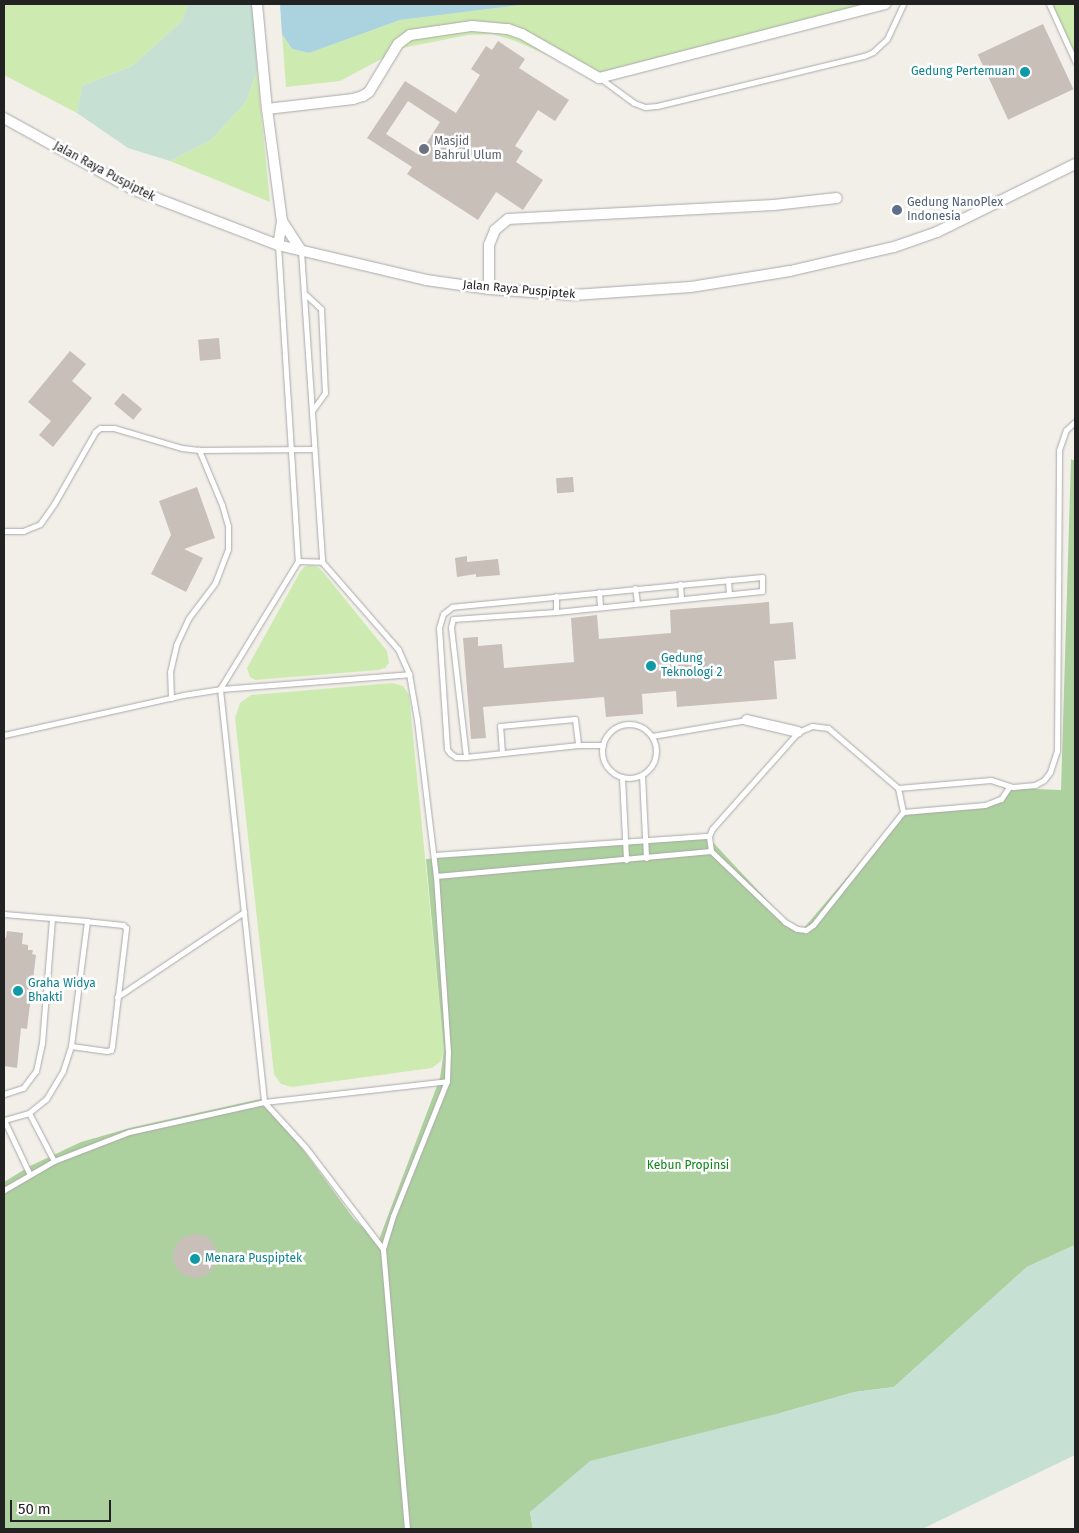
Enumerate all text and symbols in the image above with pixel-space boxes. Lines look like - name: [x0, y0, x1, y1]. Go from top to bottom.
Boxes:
- place label: Gedung Pertemuan: [911, 65, 1015, 79]
- marker: Gedung Pertemuan: [1019, 66, 1031, 78]
- place label: Masjid Bahrul Ulum: [434, 135, 502, 163]
- street label: Jalan Raya Puspiptek: [51, 139, 157, 205]
- marker: Masjid Bahrul Ulum: [418, 143, 430, 155]
- place label: Gedung NanoPlex Indonesia: [907, 196, 1003, 224]
- marker: Gedung NanoPlex Indonesia: [891, 204, 903, 216]
- street label: Jalan Raya Puspiptek: [462, 278, 576, 302]
- place label: Gedung Teknologi 2: [661, 652, 722, 680]
- marker: Gedung Teknologi 2: [645, 660, 657, 672]
- place label: Graha Widya Bhakti: [28, 977, 96, 1005]
- marker: Graha Widya Bhakti: [12, 985, 24, 997]
- park label: Kebun Propinsi: [647, 1159, 729, 1173]
- place label: Menara Puspiptek: [205, 1252, 302, 1266]
- marker: Menara Puspiptek: [189, 1253, 201, 1265]
- scale bar: [12, 1490, 114, 1522]
- text: 50 m: [18, 1500, 51, 1518]

